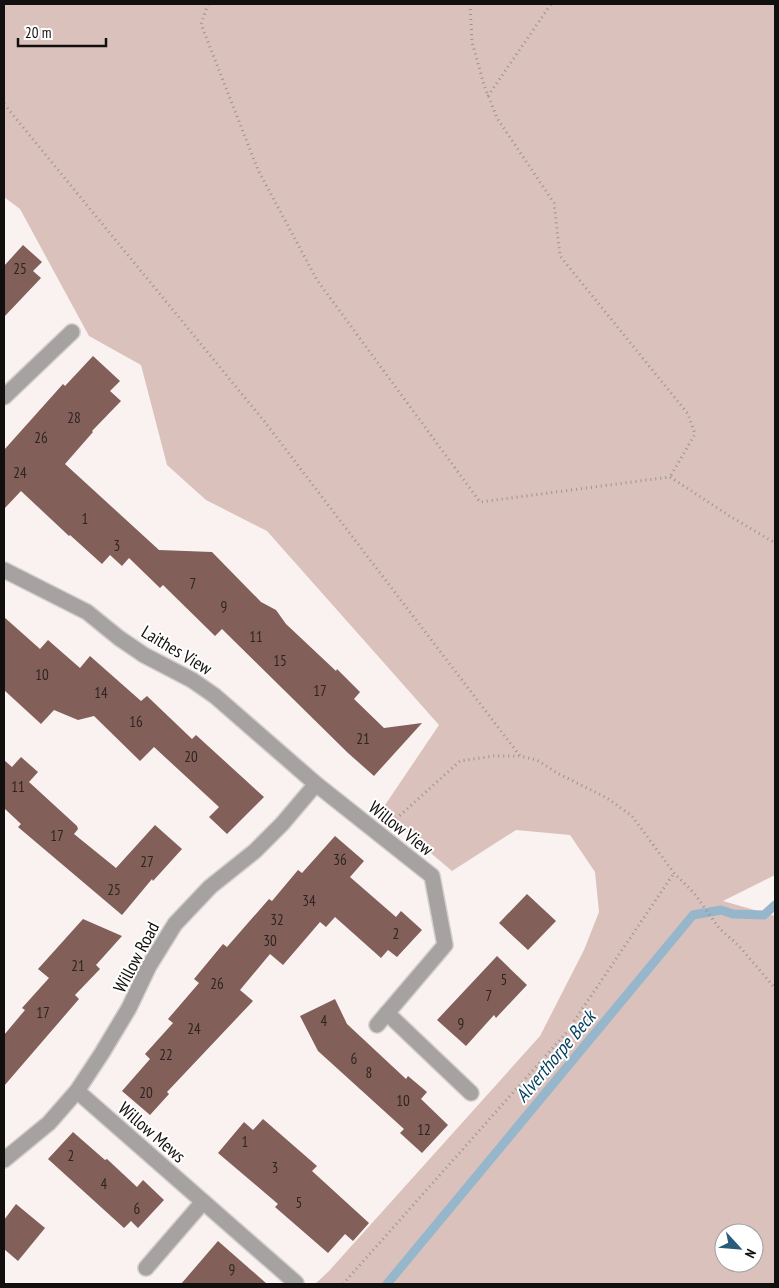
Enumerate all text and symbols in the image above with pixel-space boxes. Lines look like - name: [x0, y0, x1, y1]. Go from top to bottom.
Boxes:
- scale bar: [18, 15, 105, 47]
- text: 20 m: [25, 23, 51, 42]
- house number: 25: [13, 259, 27, 278]
- house number: 28: [67, 408, 81, 427]
- house number: 26: [34, 428, 48, 447]
- house number: 24: [13, 463, 27, 482]
- house number: 1: [82, 509, 88, 528]
- house number: 3: [114, 536, 120, 555]
- house number: 7: [190, 574, 196, 593]
- house number: 9: [221, 597, 227, 616]
- street label: Laithes View: [138, 620, 217, 680]
- house number: 11: [249, 627, 263, 646]
- house number: 15: [273, 651, 287, 670]
- house number: 10: [35, 665, 49, 684]
- house number: 17: [313, 681, 327, 700]
- house number: 14: [94, 683, 108, 702]
- house number: 16: [129, 712, 143, 731]
- house number: 21: [356, 729, 370, 748]
- house number: 20: [184, 747, 198, 766]
- house number: 11: [11, 777, 25, 796]
- street label: Willow View: [364, 796, 438, 861]
- house number: 17: [50, 826, 64, 845]
- house number: 36: [333, 850, 347, 869]
- house number: 27: [140, 852, 154, 871]
- house number: 25: [107, 880, 121, 899]
- house number: 34: [302, 891, 316, 910]
- house number: 32: [270, 910, 284, 929]
- street label: Willow Road: [108, 918, 164, 996]
- house number: 2: [393, 924, 399, 943]
- house number: 30: [263, 931, 277, 950]
- house number: 21: [71, 956, 85, 975]
- house number: 5: [501, 970, 507, 989]
- house number: 26: [210, 974, 224, 993]
- house number: 7: [486, 986, 492, 1005]
- house number: 17: [36, 1003, 50, 1022]
- water label: Alverthorpe Beck: [510, 1003, 602, 1107]
- house number: 4: [321, 1011, 328, 1030]
- house number: 9: [458, 1014, 464, 1033]
- house number: 24: [187, 1019, 201, 1038]
- house number: 22: [159, 1045, 173, 1064]
- house number: 6: [351, 1049, 358, 1068]
- house number: 8: [366, 1063, 372, 1082]
- house number: 20: [139, 1083, 153, 1102]
- house number: 10: [396, 1091, 410, 1110]
- street label: Willow Mews: [114, 1097, 190, 1167]
- house number: 12: [417, 1120, 431, 1139]
- house number: 1: [242, 1132, 248, 1151]
- house number: 2: [68, 1146, 74, 1165]
- house number: 3: [272, 1158, 278, 1177]
- house number: 4: [101, 1174, 108, 1193]
- house number: 5: [296, 1193, 302, 1212]
- house number: 6: [134, 1199, 141, 1218]
- north arrow: [714, 1223, 764, 1273]
- text: N: [741, 1246, 760, 1261]
- house number: 9: [229, 1260, 235, 1279]

